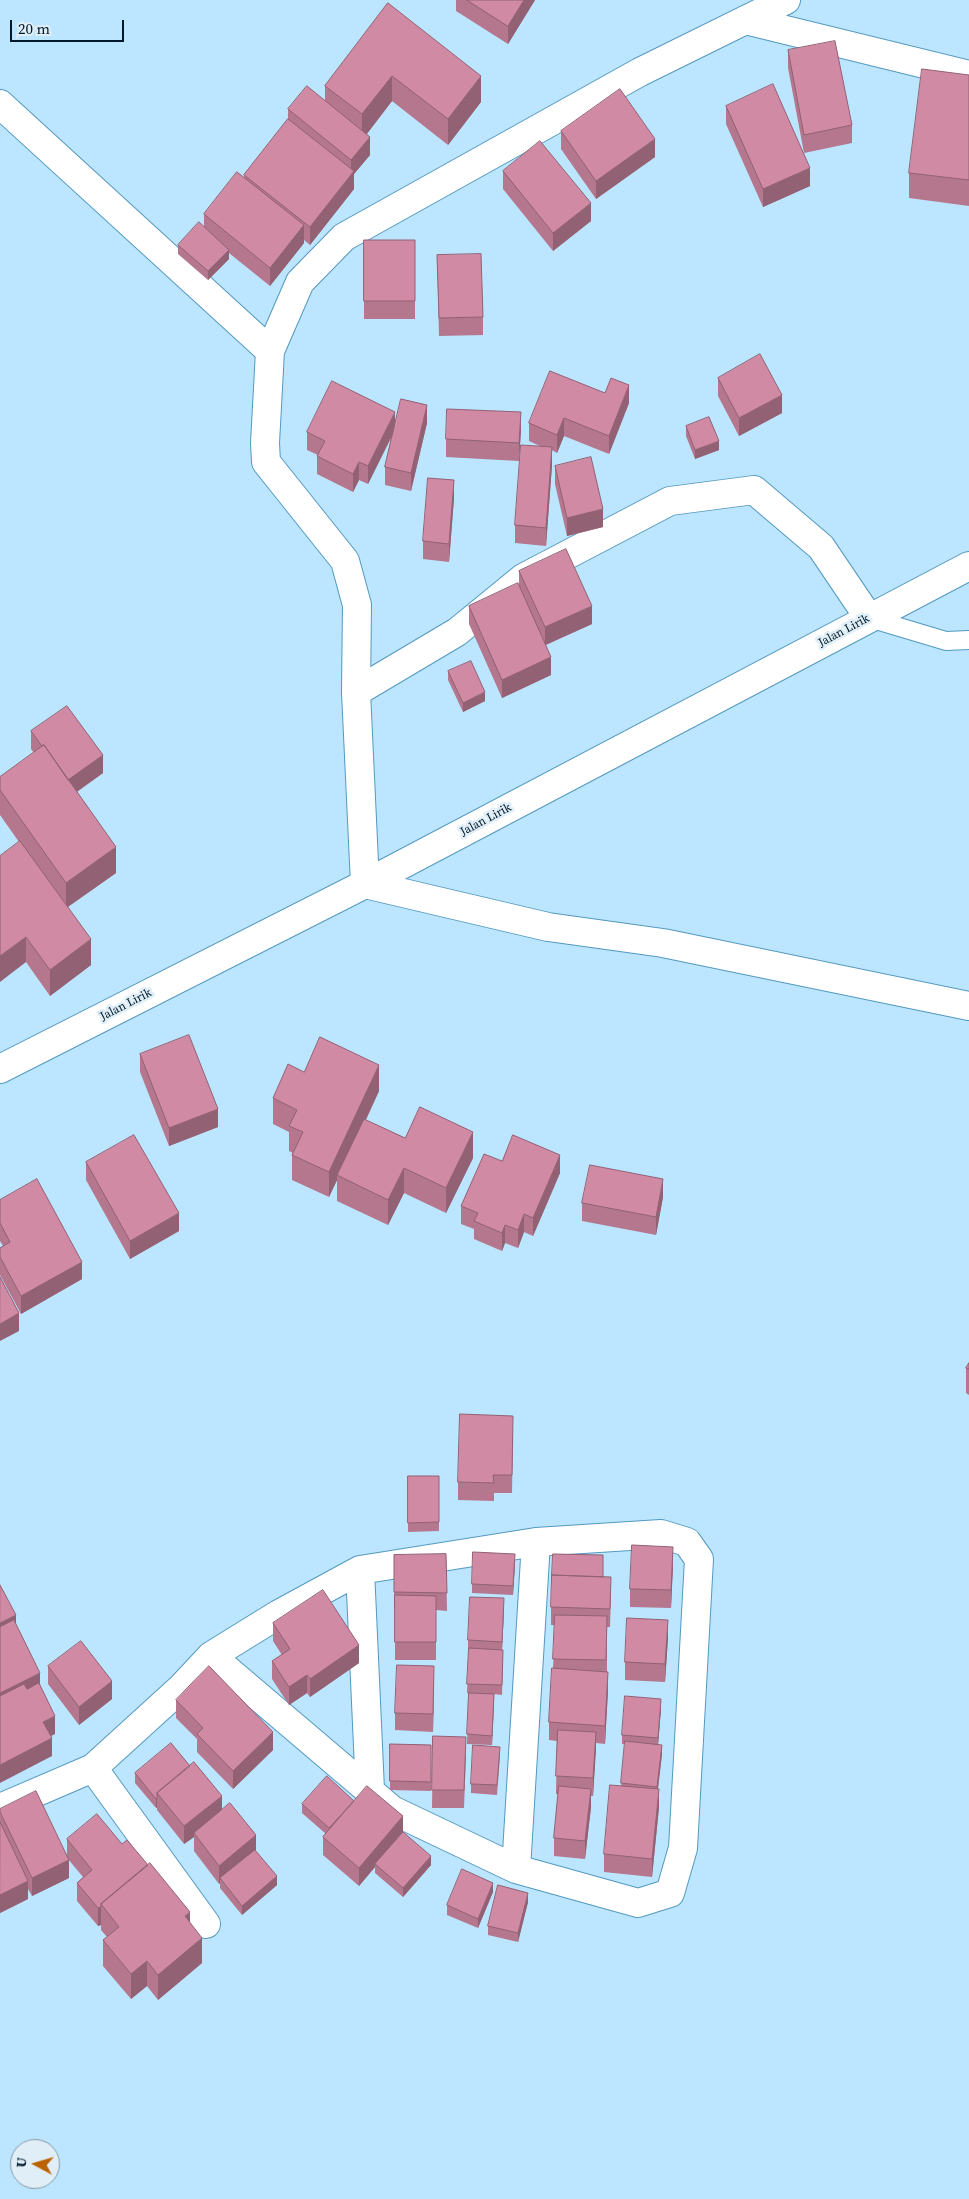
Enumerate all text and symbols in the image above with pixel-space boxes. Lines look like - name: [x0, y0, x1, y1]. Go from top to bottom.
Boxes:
- scale bar: [12, 10, 126, 42]
- text: 20 m: [18, 18, 50, 39]
- street label: Jalan Lirik: [816, 612, 872, 650]
- street label: Jalan Lirik: [458, 801, 514, 839]
- street label: Jalan Lirik: [98, 986, 154, 1024]
- north arrow: [10, 2139, 60, 2189]
- text: U: [11, 2156, 32, 2169]

